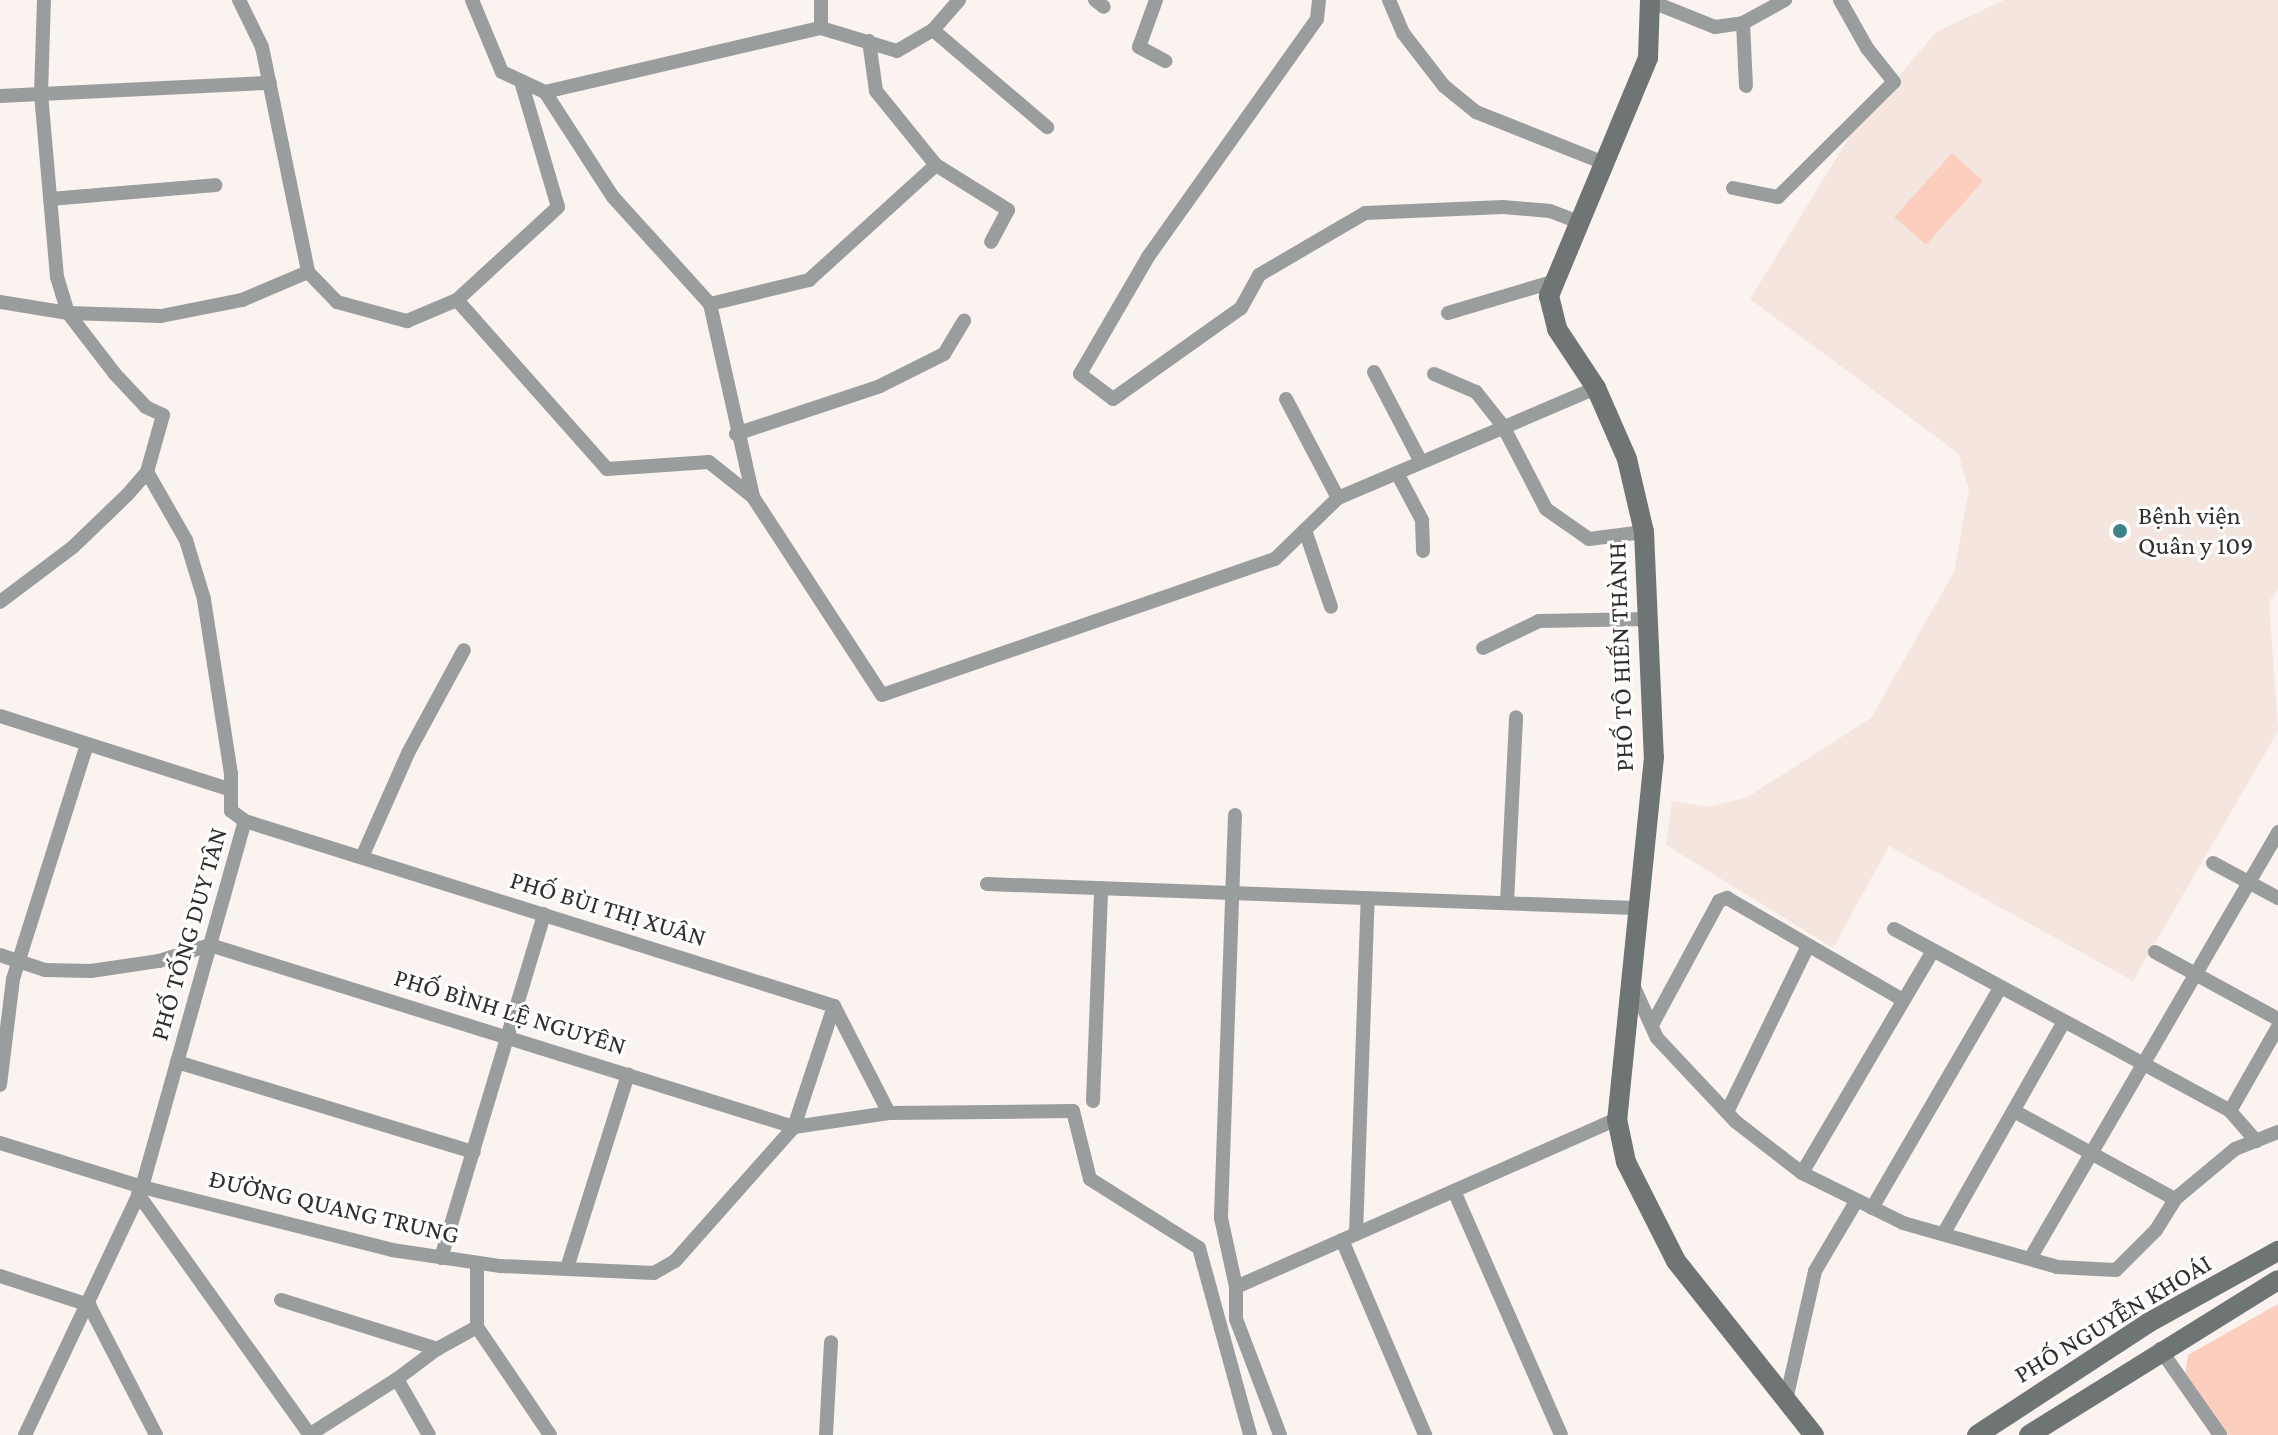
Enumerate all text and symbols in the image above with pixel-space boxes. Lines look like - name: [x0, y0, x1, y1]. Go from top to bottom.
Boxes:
- place label: Bệnh viện Quân y 109: [2138, 500, 2253, 562]
- marker: Bệnh viện Quân y 109: [2109, 520, 2131, 542]
- street label: PHỐ TÔ HIẾN THÀNH: [1601, 542, 1641, 772]
- street label: PHỐ TỐNG DUY TÂN: [144, 824, 234, 1044]
- street label: PHỐ BÙI THỊ XUÂN: [506, 864, 710, 954]
- street label: PHỐ BÌNH LỆ NGUYÊN: [390, 962, 630, 1062]
- street label: ĐƯỜNG QUANG TRUNG: [206, 1163, 462, 1251]
- street label: PHỐ NGUYỄN KHOÁI: [2009, 1248, 2217, 1390]

